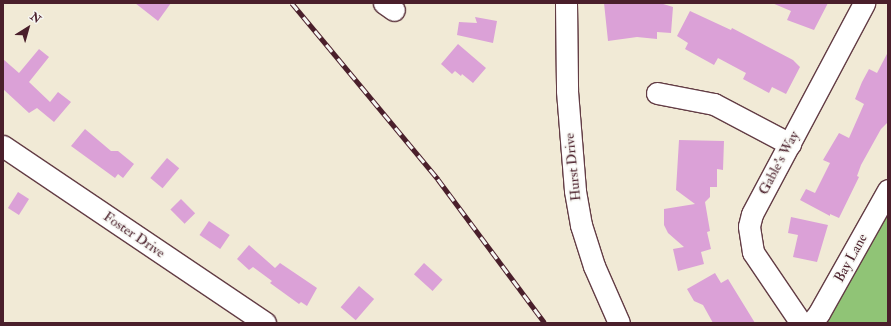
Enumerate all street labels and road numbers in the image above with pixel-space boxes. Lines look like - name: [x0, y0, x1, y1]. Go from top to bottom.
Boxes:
- street label: Gable's Way: [755, 128, 803, 198]
- street label: Hurst Drive: [561, 132, 585, 202]
- street label: Foster Drive: [100, 208, 168, 262]
- street label: Bay Lane: [831, 231, 871, 285]

